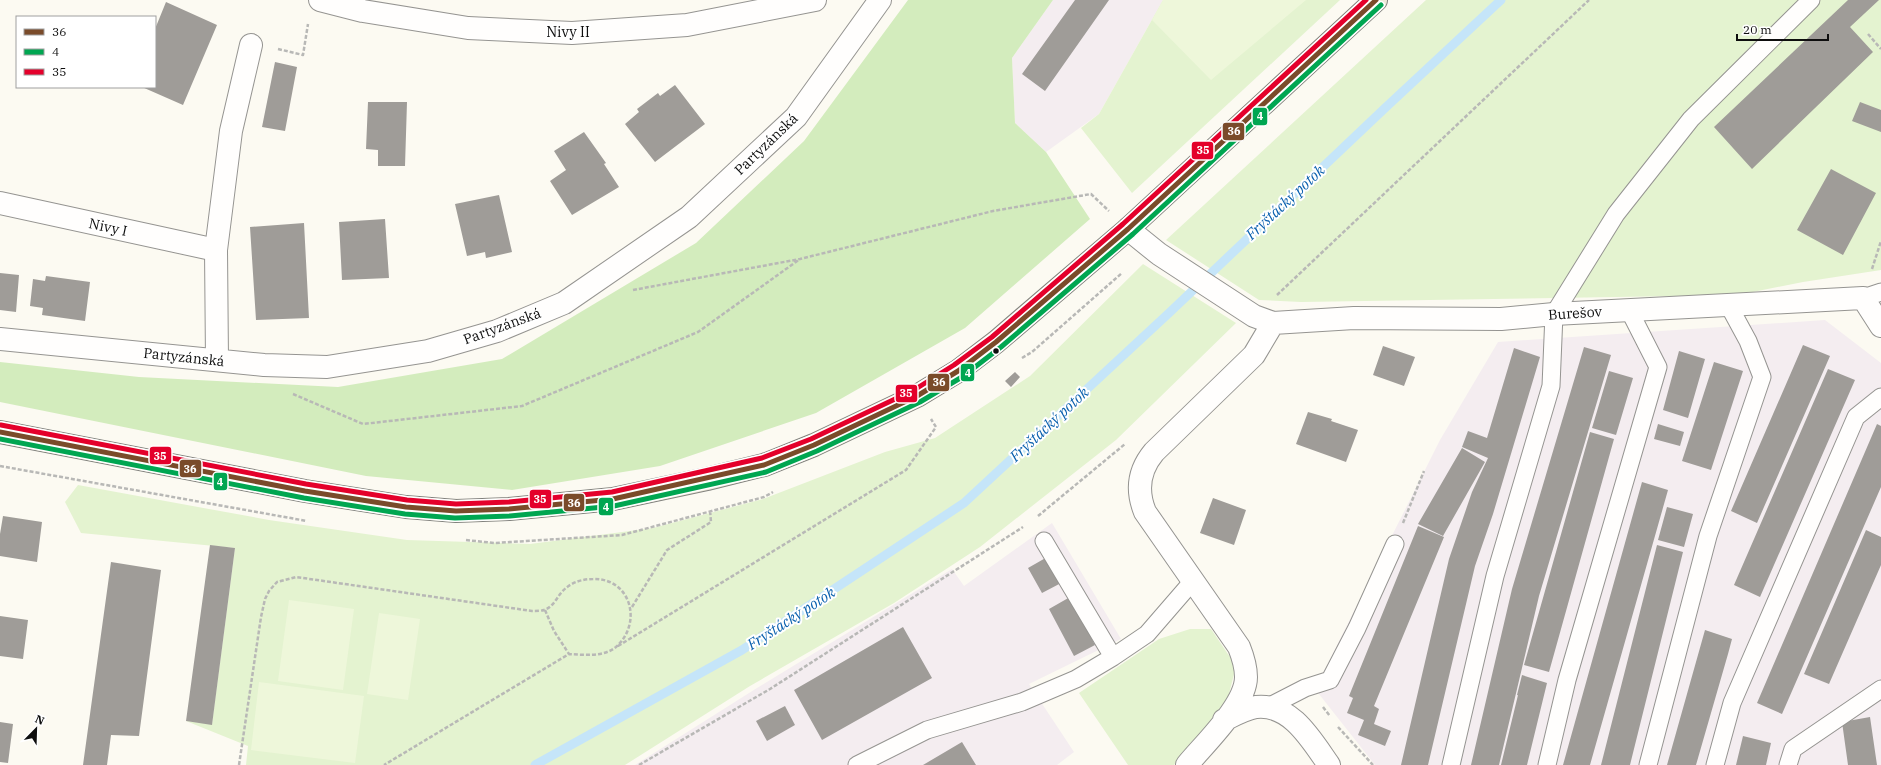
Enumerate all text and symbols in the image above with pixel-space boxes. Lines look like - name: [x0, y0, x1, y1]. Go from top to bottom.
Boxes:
- legend: [16, 16, 156, 88]
- scale bar: [1737, 16, 1828, 42]
- text: 20 m: [1743, 22, 1772, 37]
- street label: Nivy II: [546, 23, 590, 41]
- text: 36: [52, 24, 66, 39]
- text: 4: [52, 44, 59, 59]
- text: 35: [52, 64, 66, 79]
- line badge: 4: [1252, 107, 1268, 126]
- street label: Partyzánská: [731, 109, 802, 179]
- text: 4: [1257, 109, 1264, 123]
- line badge: 36: [1222, 122, 1245, 141]
- text: 36: [1227, 124, 1241, 138]
- line badge: 35: [1191, 141, 1214, 160]
- text: 35: [1196, 143, 1210, 157]
- water label: Fryštácký potok: [1241, 160, 1329, 244]
- street label: Nivy I: [87, 214, 129, 240]
- street label: Burešov: [1548, 302, 1603, 324]
- street label: Partyzánská: [461, 304, 544, 348]
- street label: Partyzánská: [143, 344, 226, 370]
- unlabelled marker: [991, 346, 1001, 356]
- line badge: 4: [960, 363, 975, 382]
- text: 4: [965, 366, 972, 380]
- line badge: 36: [927, 373, 950, 392]
- text: 36: [932, 375, 946, 389]
- water label: Fryštácký potok: [1005, 382, 1093, 466]
- line badge: 35: [895, 384, 918, 403]
- text: 35: [899, 386, 913, 400]
- line badge: 35: [149, 446, 172, 465]
- text: 35: [153, 449, 167, 463]
- line badge: 36: [179, 459, 202, 478]
- text: 36: [183, 462, 197, 476]
- line badge: 4: [213, 472, 228, 491]
- text: 4: [217, 475, 224, 489]
- line badge: 35: [529, 489, 552, 509]
- text: 35: [533, 492, 547, 506]
- line badge: 36: [563, 493, 585, 512]
- text: 36: [567, 496, 581, 510]
- line badge: 4: [598, 497, 614, 516]
- text: 4: [603, 500, 610, 514]
- water label: Fryštácký potok: [743, 582, 839, 654]
- north arrow: [16, 709, 56, 749]
- text: N: [33, 712, 47, 728]

